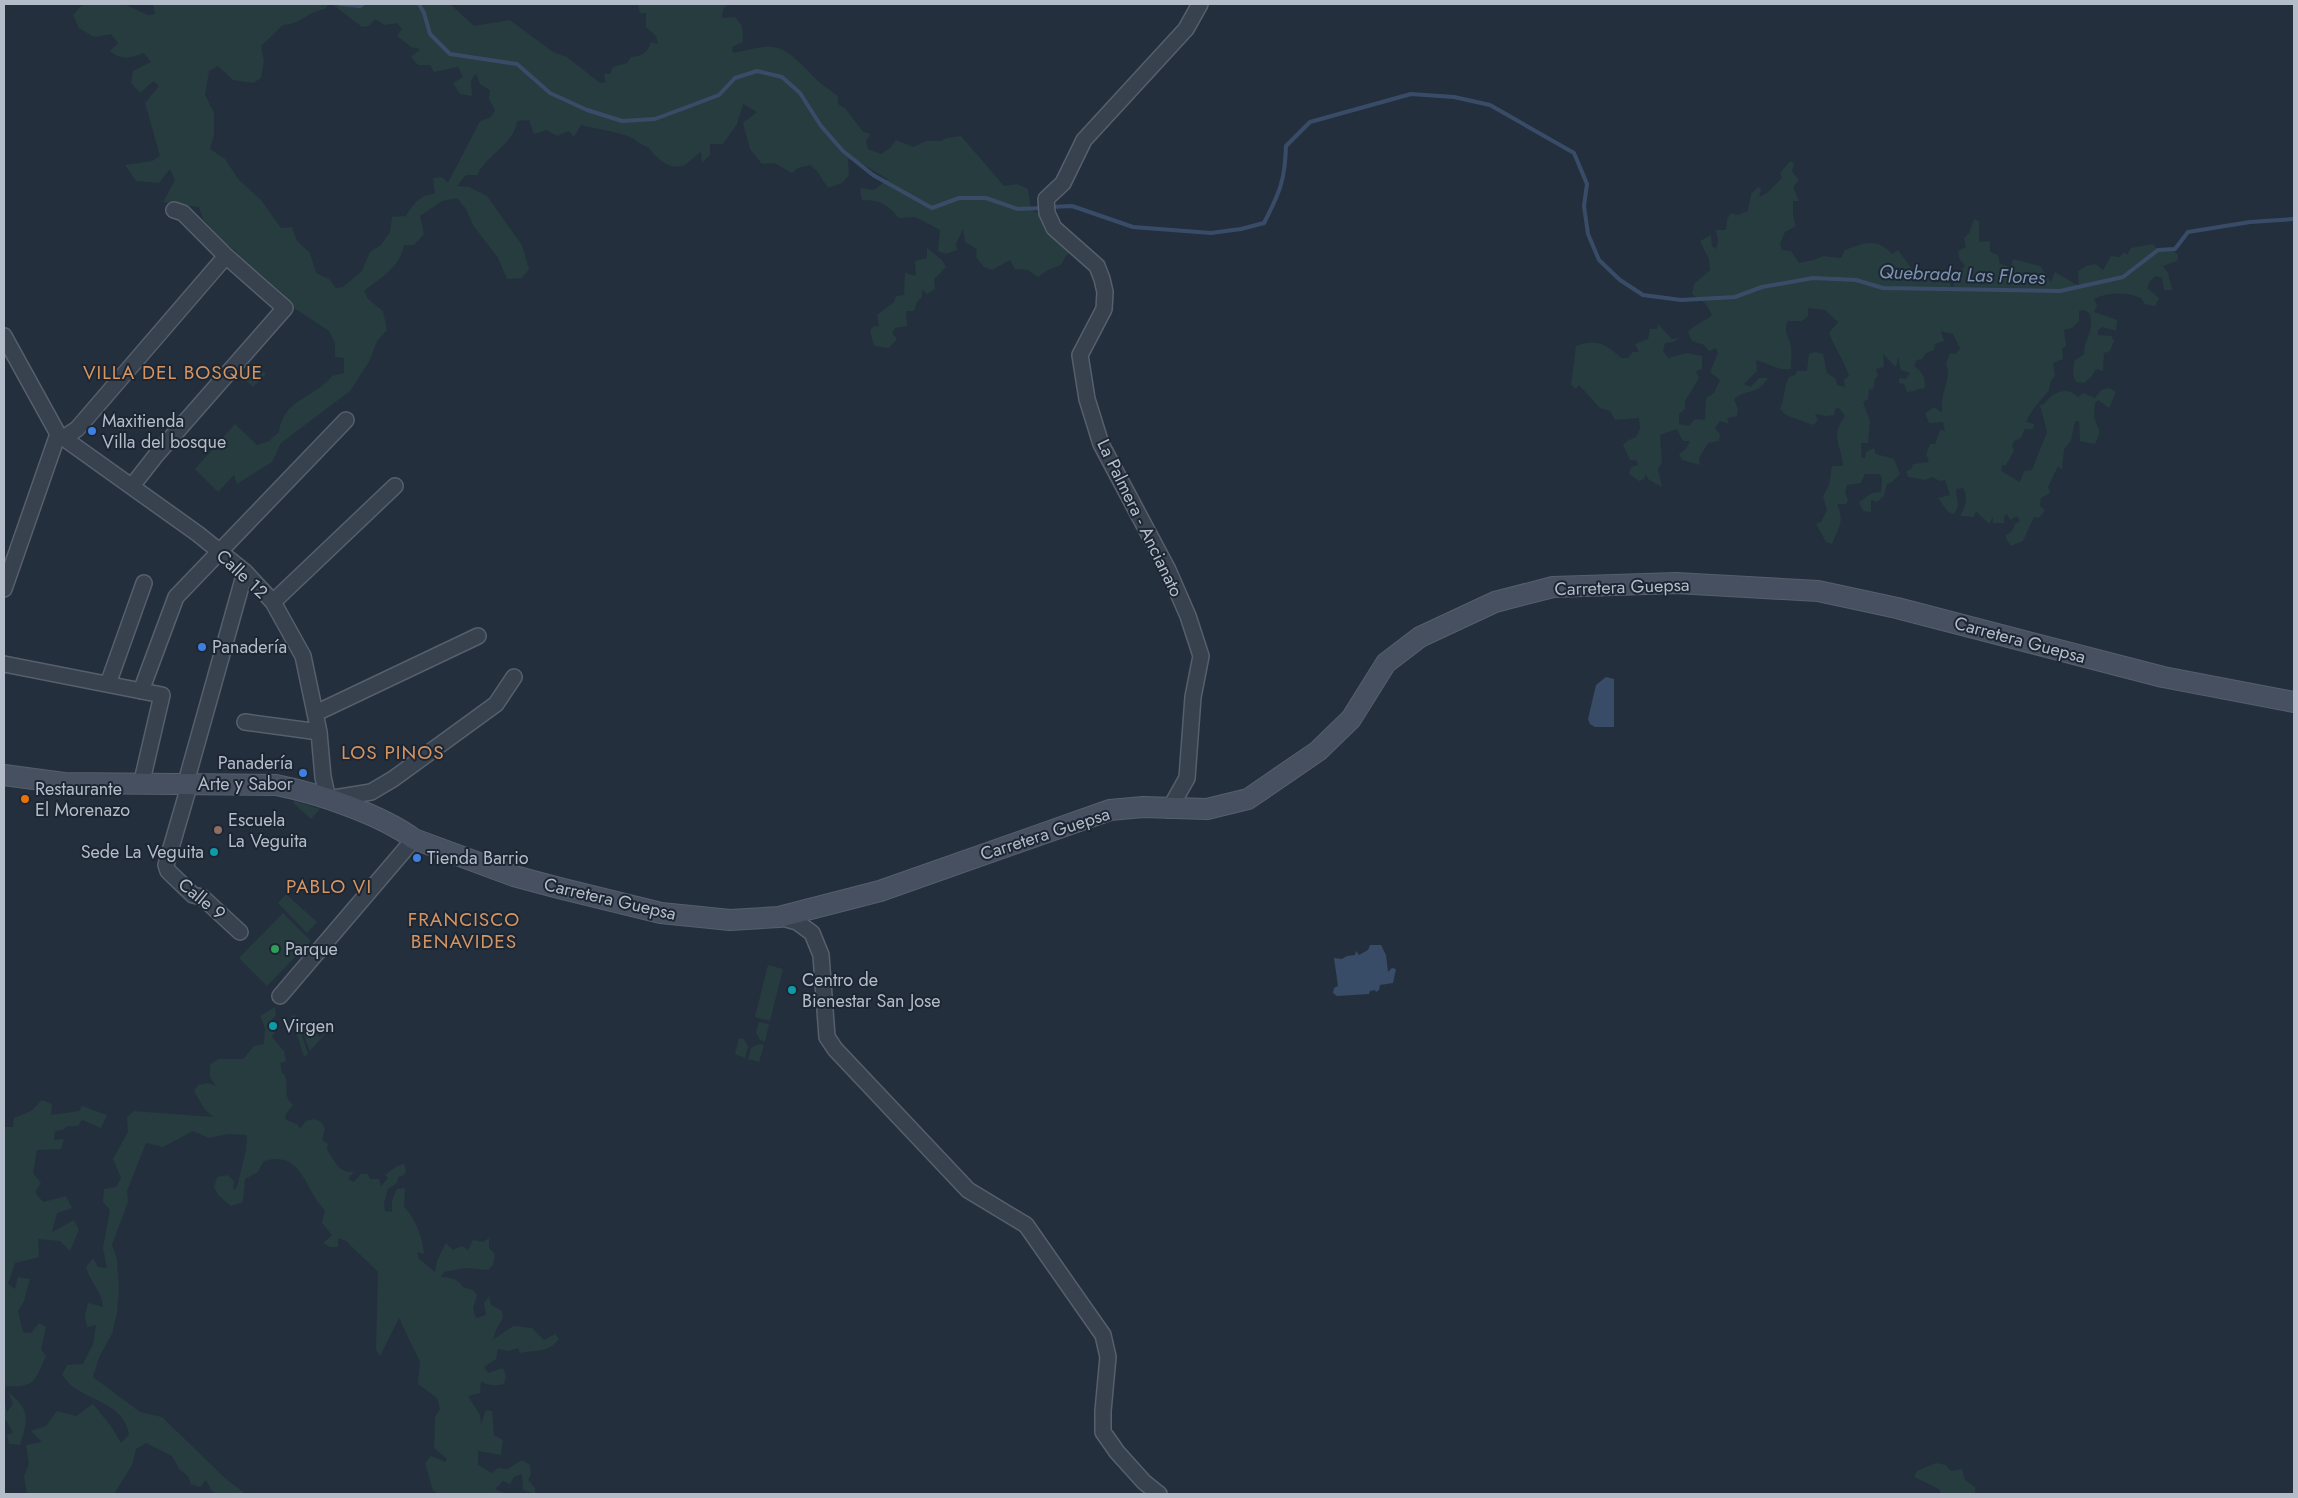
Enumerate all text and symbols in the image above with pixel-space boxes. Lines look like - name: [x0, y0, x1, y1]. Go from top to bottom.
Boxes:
- water label: Quebrada Las Flores: [1878, 258, 2046, 291]
- district label: VILLA DEL BOSQUE: [83, 359, 263, 386]
- place label: Maxitienda Villa del bosque: [102, 408, 226, 455]
- marker: Maxitienda Villa del bosque: [86, 425, 98, 437]
- street label: La Palmera - Ancianato: [1090, 435, 1190, 601]
- street label: Calle 12: [210, 543, 274, 605]
- street label: Carretera Guepsa: [1554, 572, 1690, 602]
- street label: Carretera Guepsa: [1951, 610, 2089, 670]
- place label: Panadería: [212, 634, 287, 660]
- marker: Panadería: [196, 641, 208, 653]
- district label: LOS PINOS: [341, 739, 445, 766]
- place label: Panadería Arte y Sabor: [198, 750, 294, 797]
- marker: Panadería Arte y Sabor: [297, 767, 309, 779]
- place label: Restaurante El Morenazo: [35, 776, 130, 823]
- marker: Restaurante El Morenazo: [19, 793, 31, 805]
- street label: Carretera Guepsa: [977, 801, 1113, 867]
- place label: Escuela La Veguita: [228, 807, 307, 854]
- marker: Escuela La Veguita: [212, 824, 224, 836]
- place label: Sede La Veguita: [81, 839, 204, 865]
- place label: Tienda Barrio: [427, 845, 529, 871]
- marker: Sede La Veguita: [208, 846, 220, 858]
- marker: Tienda Barrio: [411, 852, 423, 864]
- street label: Carretera Guepsa: [541, 871, 679, 927]
- street label: Calle 9: [173, 872, 231, 926]
- district label: PABLO VI: [286, 873, 372, 900]
- district label: FRANCISCO BENAVIDES: [408, 906, 520, 955]
- place label: Parque: [285, 936, 338, 962]
- marker: Parque: [269, 943, 281, 955]
- place label: Centro de Bienestar San Jose: [802, 967, 941, 1014]
- marker: Centro de Bienestar San Jose: [786, 984, 798, 996]
- place label: Virgen: [283, 1013, 334, 1039]
- marker: Virgen: [267, 1020, 279, 1032]

